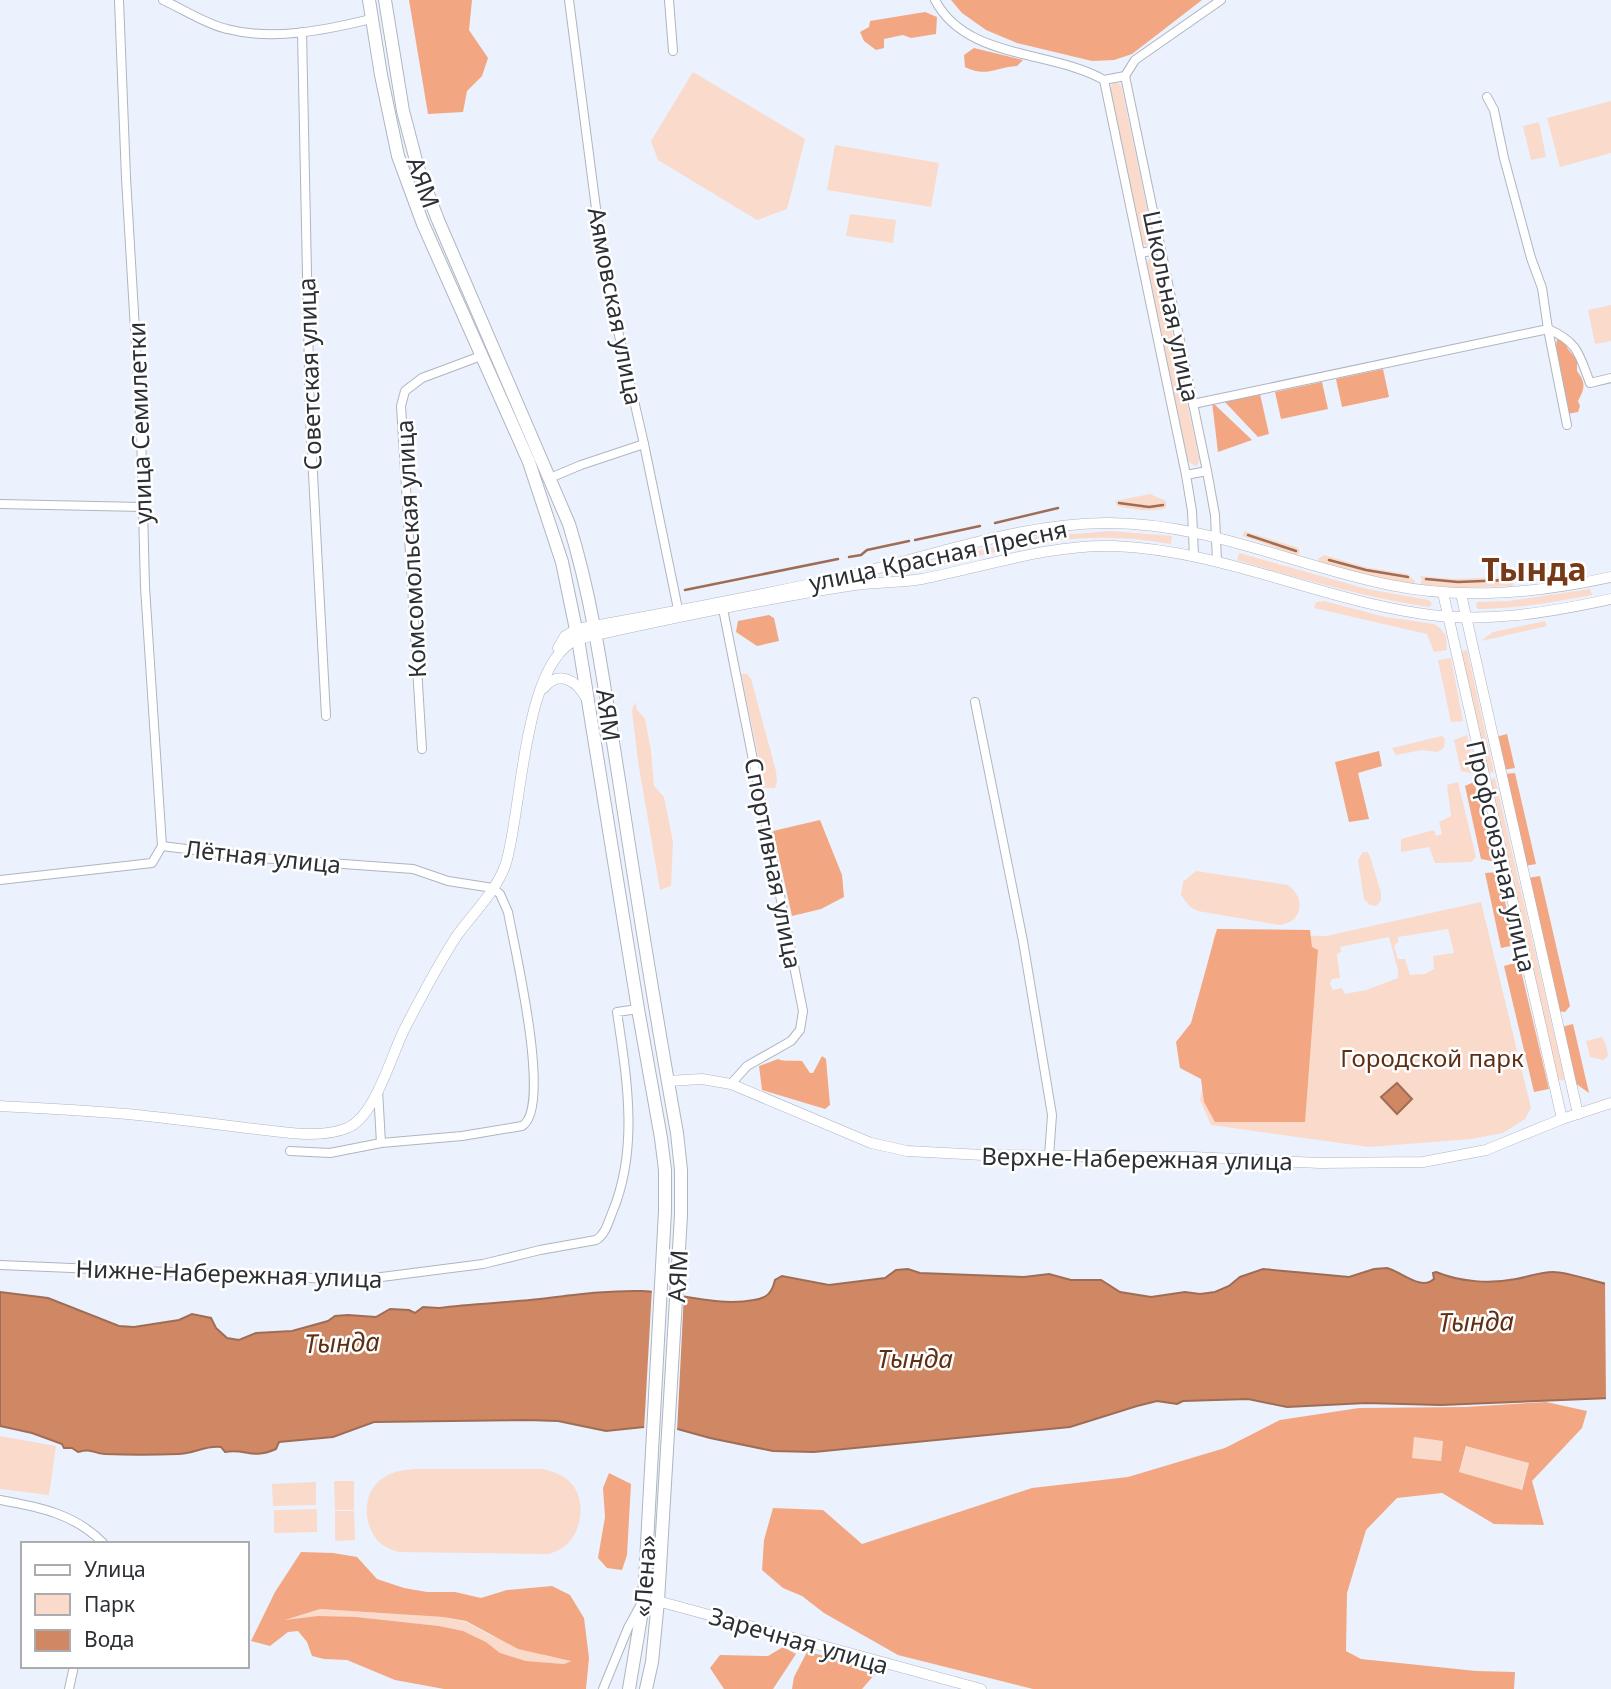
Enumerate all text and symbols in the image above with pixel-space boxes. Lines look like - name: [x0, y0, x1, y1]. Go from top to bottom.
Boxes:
- street label: АЯМ: [400, 152, 448, 212]
- street label: Аямовская улица: [581, 204, 651, 408]
- street label: Школьная улица: [1136, 207, 1208, 405]
- street label: Советская улица: [289, 277, 329, 471]
- street label: улица Семилетки: [119, 321, 159, 525]
- street label: Комсомольская улица: [387, 419, 433, 679]
- street label: улица Красная Пресня: [806, 512, 1070, 598]
- district label: Тында: [1481, 547, 1587, 590]
- street label: АЯМ: [589, 687, 629, 743]
- street label: Профсоюзная улица: [1459, 737, 1545, 975]
- street label: Спортивная улица: [737, 755, 811, 971]
- street label: Лётная улица: [183, 831, 343, 881]
- park label: Городской парк: [1340, 1041, 1524, 1074]
- street label: Верхне-Набережная улица: [981, 1139, 1293, 1177]
- street label: АЯМ: [659, 1249, 695, 1303]
- street label: Нижне-Набережная улица: [75, 1251, 383, 1295]
- water label: Тында: [1438, 1302, 1515, 1340]
- water label: Тында: [303, 1323, 381, 1361]
- water label: Тында: [877, 1340, 953, 1376]
- street label: «Лена»: [625, 1534, 663, 1618]
- legend: [21, 1542, 248, 1668]
- text: Улица: [84, 1555, 146, 1583]
- text: Парк: [84, 1590, 135, 1618]
- street label: Заречная улица: [705, 1599, 893, 1681]
- text: Вода: [84, 1625, 134, 1653]

